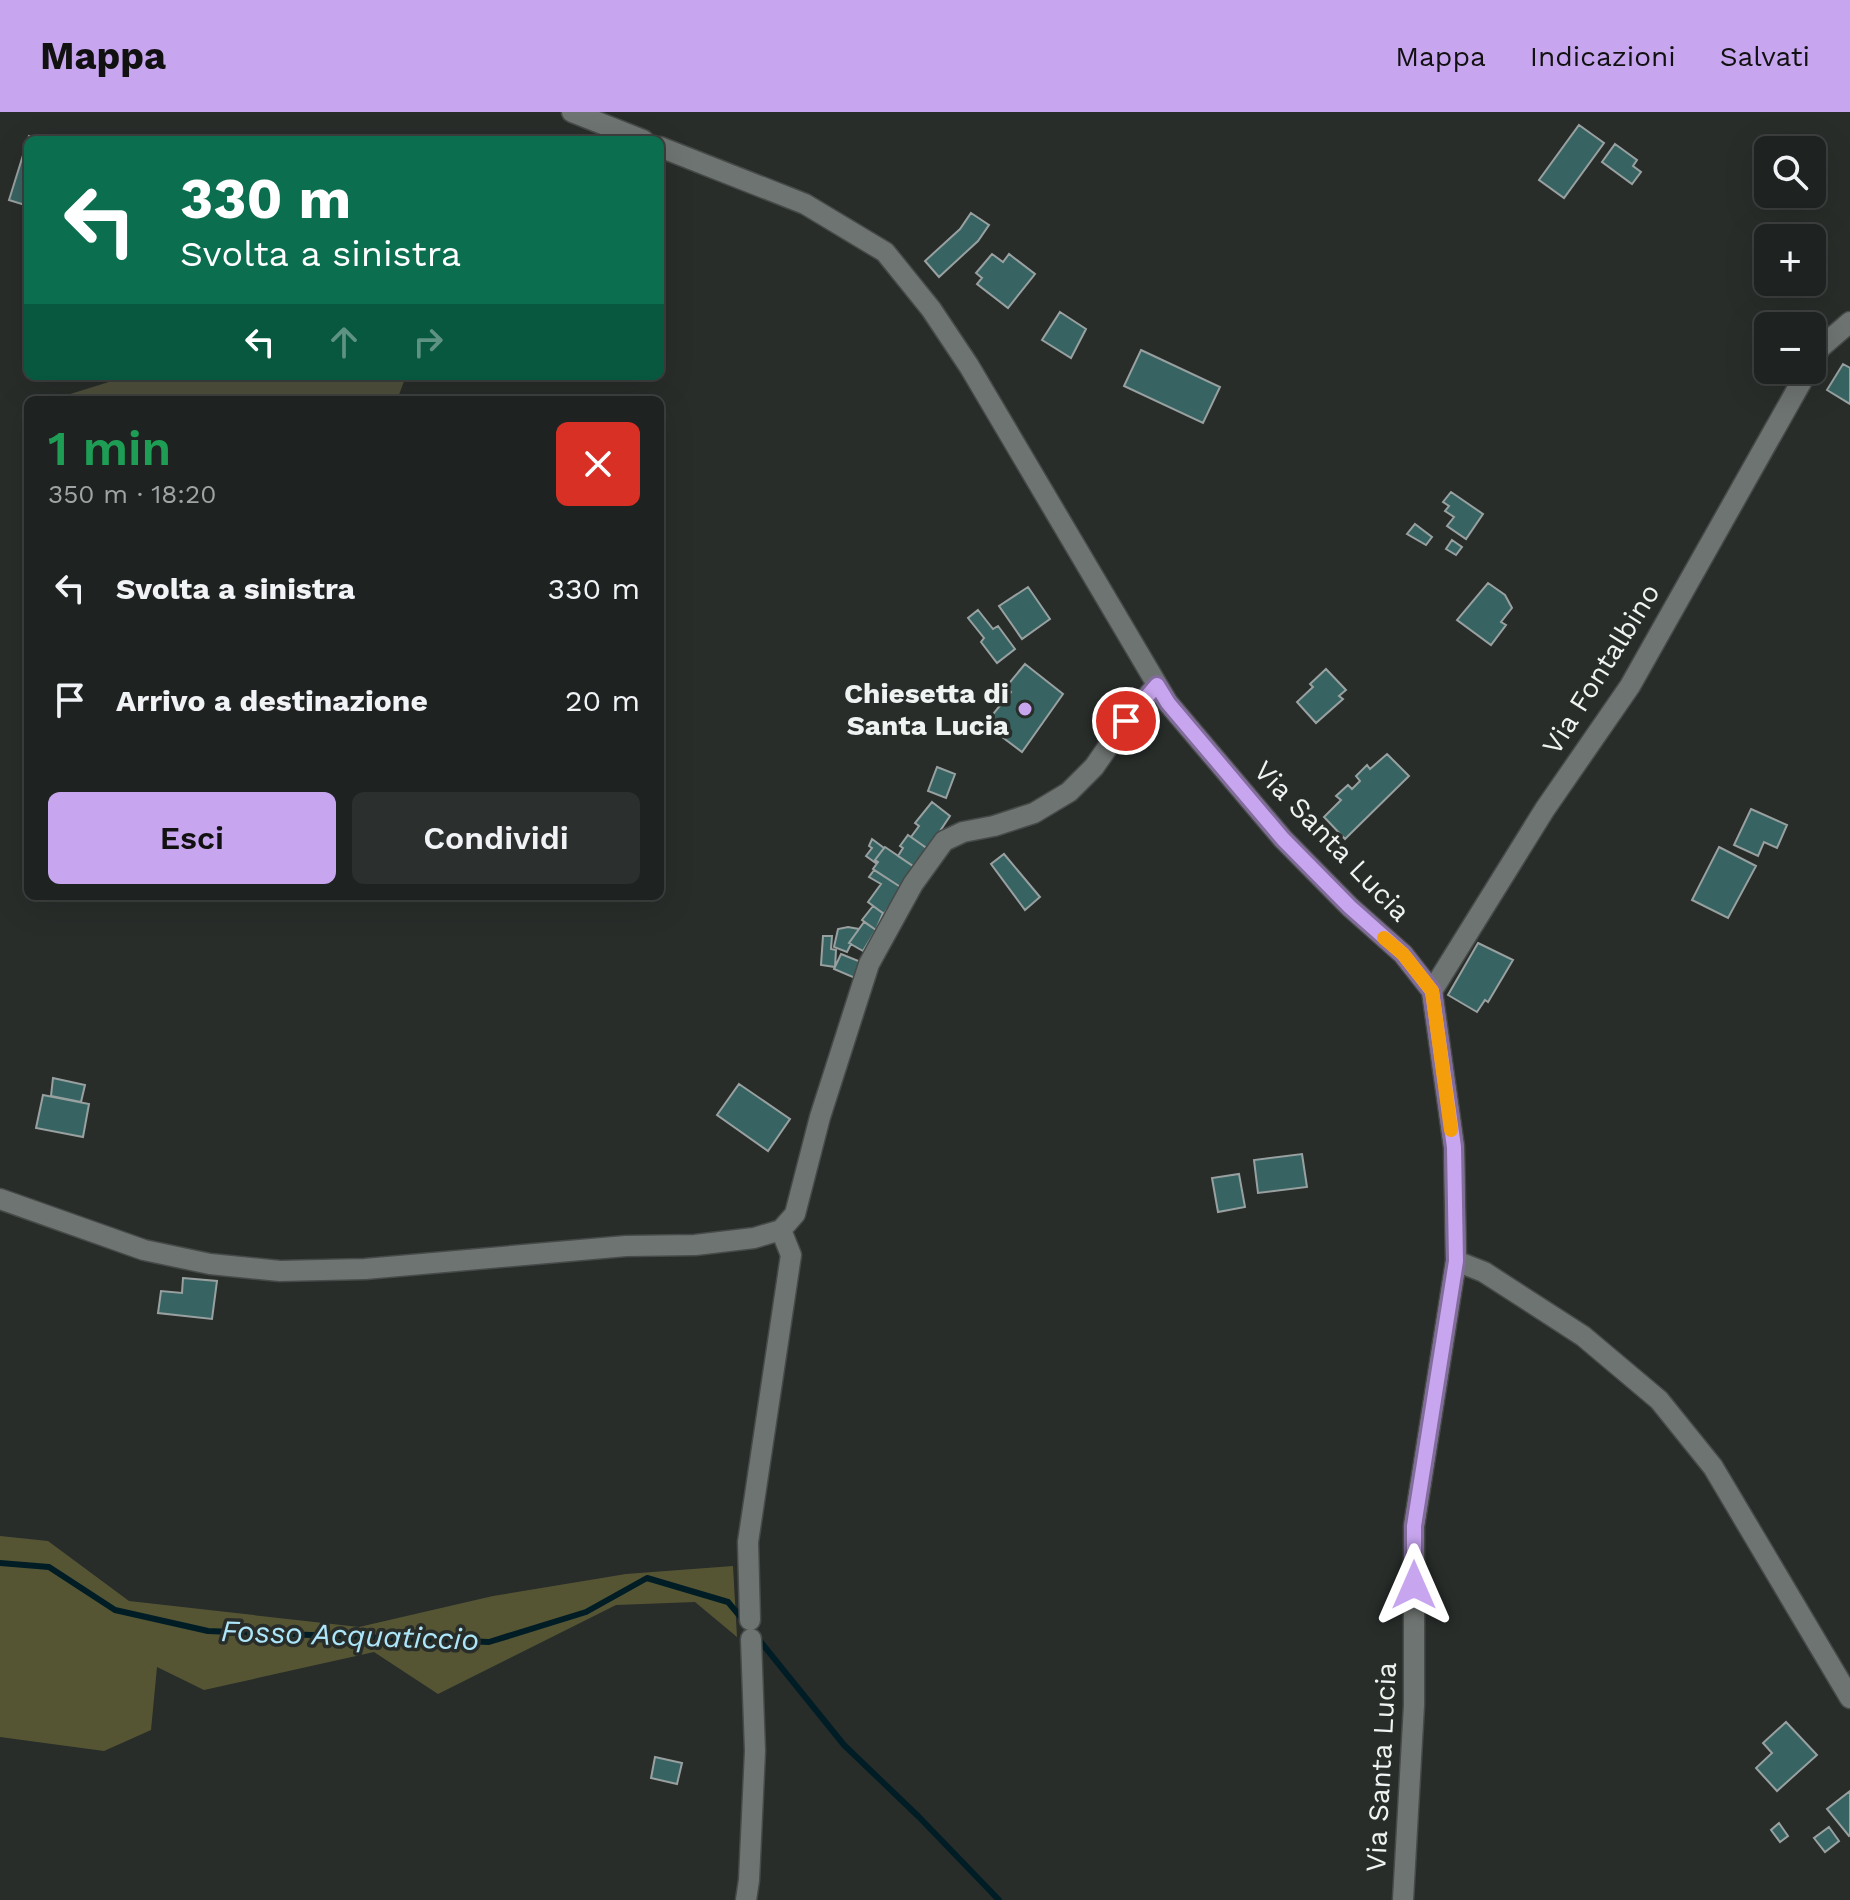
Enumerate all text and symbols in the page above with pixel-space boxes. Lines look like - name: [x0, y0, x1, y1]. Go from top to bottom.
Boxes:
- text: Mappa: [40, 34, 166, 78]
- text: Mappa: [1395, 40, 1486, 73]
- text: Indicazioni: [1530, 40, 1676, 73]
- text: Salvati: [1720, 40, 1810, 73]
- map controls: [1754, 136, 1826, 384]
- button: search: [1754, 136, 1826, 208]
- text: 330 m: [180, 166, 351, 232]
- icon: left: [48, 168, 152, 272]
- button: +: [1754, 224, 1826, 296]
- text: Svolta a sinistra: [180, 233, 461, 275]
- button: −: [1754, 312, 1826, 384]
- icon: left: [238, 320, 282, 364]
- icon: ahead: [322, 320, 366, 364]
- icon: right: [406, 320, 450, 364]
- text: 1 min: [48, 420, 171, 477]
- button: close: [556, 422, 640, 506]
- text: 350 m · 18:20: [48, 479, 216, 509]
- icon: left: [48, 566, 92, 610]
- text: Svolta a sinistra: [116, 571, 355, 606]
- text: 330 m: [548, 571, 640, 606]
- street label: Via Fontalbino: [1535, 578, 1667, 760]
- place label: Chiesetta di Santa Lucia: [844, 677, 1010, 742]
- icon: arrive: [48, 678, 92, 722]
- text: Arrivo a destinazione: [116, 683, 428, 718]
- text: 20 m: [565, 683, 640, 718]
- pin: [1092, 687, 1160, 755]
- icon: arrive: [1104, 699, 1148, 743]
- marker: Chiesetta di Santa Lucia: [1016, 700, 1034, 718]
- street label: Via Santa Lucia: [1247, 754, 1417, 928]
- button: Esci: [48, 792, 336, 884]
- button: Condividi: [352, 792, 640, 884]
- position arrow: [1372, 1543, 1456, 1627]
- water label: Fosso Acquaticcio: [220, 1613, 480, 1657]
- street label: Via Santa Lucia: [1359, 1661, 1403, 1873]

